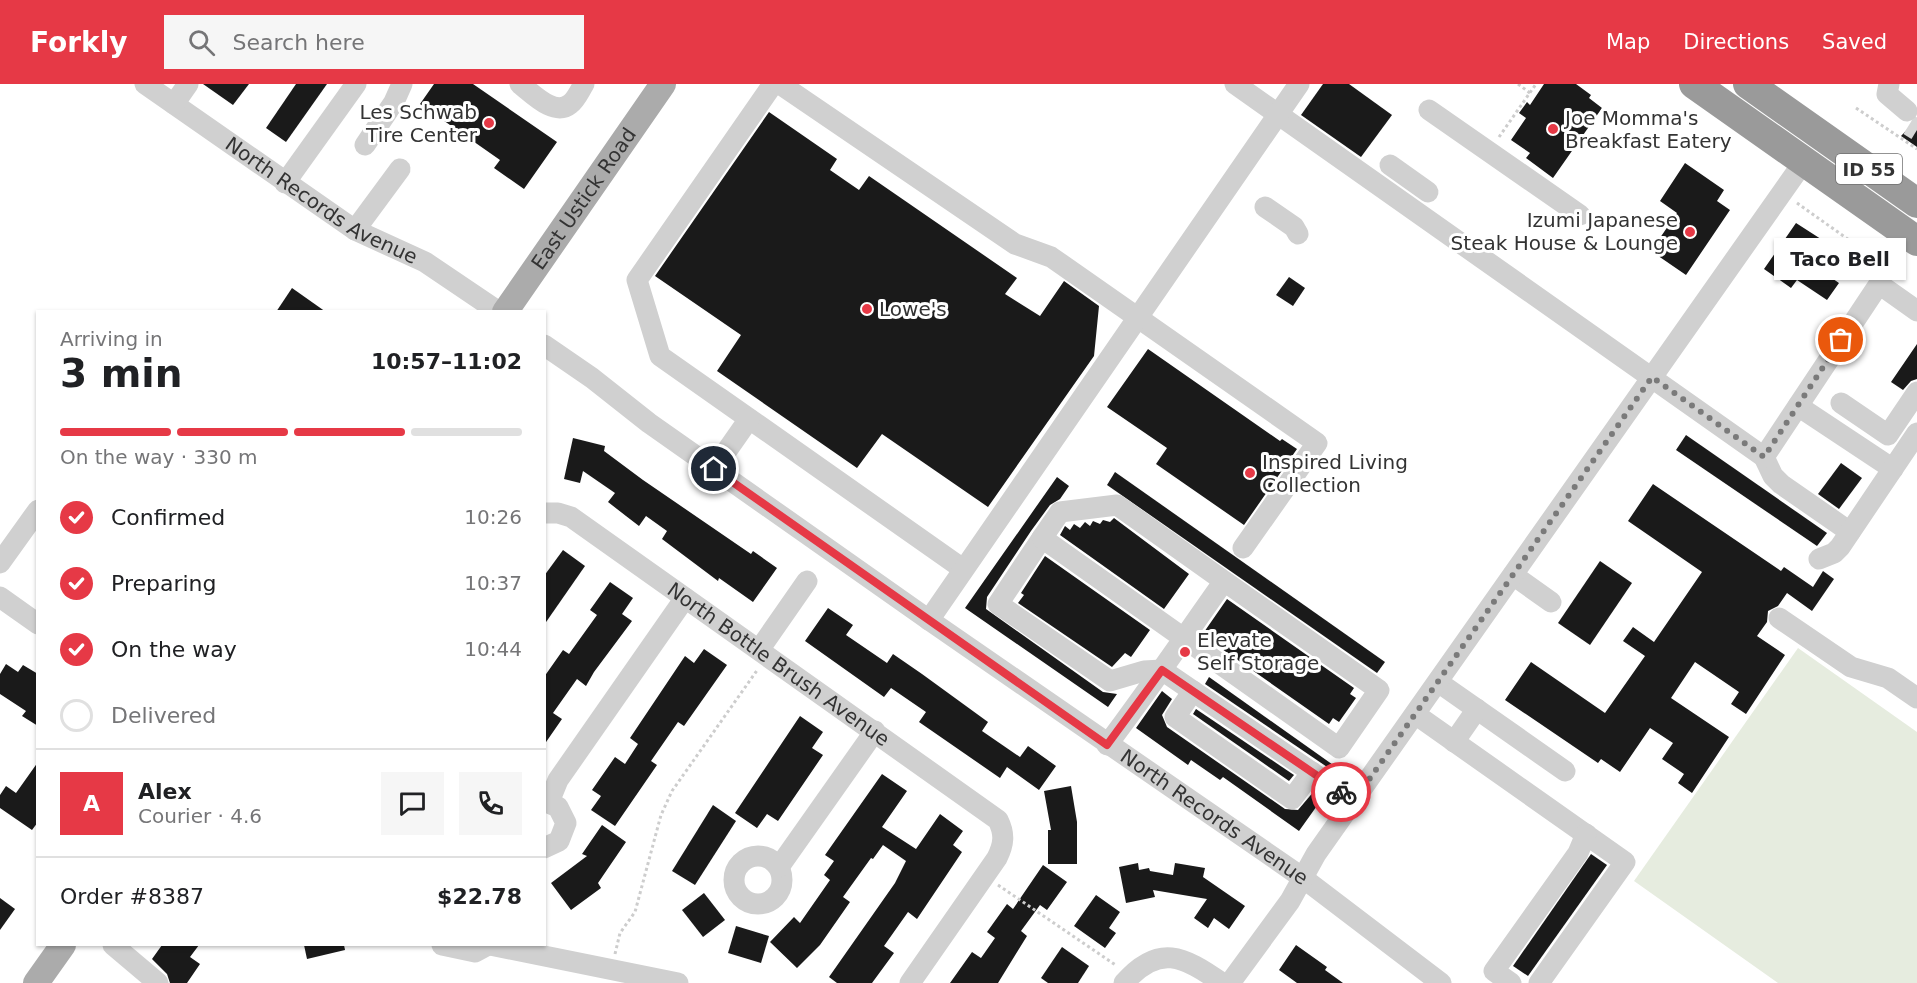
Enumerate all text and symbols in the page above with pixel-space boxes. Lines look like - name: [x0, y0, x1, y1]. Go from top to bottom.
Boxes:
- search box: [164, 15, 584, 69]
- text: Forkly: [30, 26, 128, 59]
- icon: search: [185, 26, 218, 59]
- text: Search here: [233, 30, 365, 55]
- text: Map: [1606, 30, 1650, 54]
- text: Directions: [1683, 30, 1789, 54]
- text: Saved: [1822, 30, 1887, 54]
- place label: Les Schwab Tire Center: [359, 100, 478, 147]
- place label: Joe Momma's Breakfast Eatery: [1563, 106, 1732, 153]
- marker: Les Schwab Tire Center: [482, 116, 496, 130]
- marker: Joe Momma's Breakfast Eatery: [1546, 122, 1560, 136]
- street label: East Ustick Road: [526, 123, 641, 274]
- street label: North Records Avenue: [221, 132, 421, 269]
- road number: ID 55: [1836, 154, 1902, 184]
- place label: Izumi Japanese Steak House & Lounge: [1451, 208, 1678, 255]
- marker: Izumi Japanese Steak House & Lounge: [1683, 225, 1697, 239]
- callout: Taco Bell: [1775, 238, 1907, 280]
- text: Taco Bell: [1790, 247, 1890, 271]
- place label: Lowe's: [879, 297, 947, 321]
- marker: Lowe's: [860, 302, 874, 316]
- pin: [1815, 314, 1866, 365]
- icon: bag: [1824, 323, 1857, 356]
- text: Arriving in: [60, 327, 163, 351]
- text: 10:57–11:02: [371, 349, 522, 374]
- text: 3 min: [60, 351, 182, 396]
- pin: [688, 443, 739, 494]
- text: On the way · 330 m: [60, 445, 258, 469]
- place label: Inspired Living Collection: [1262, 450, 1408, 497]
- icon: home: [697, 452, 730, 485]
- marker: Inspired Living Collection: [1243, 466, 1257, 480]
- icon: check: [60, 501, 93, 534]
- text: Confirmed: [111, 505, 225, 530]
- text: 10:26: [464, 505, 522, 529]
- icon: check: [60, 567, 93, 600]
- text: Preparing: [111, 571, 217, 596]
- text: 10:37: [464, 571, 522, 595]
- street label: North Bottle Brush Avenue: [663, 577, 894, 751]
- place label: Elevate Self Storage: [1197, 628, 1319, 675]
- icon: check: [60, 633, 93, 666]
- text: On the way: [111, 637, 237, 662]
- text: 10:44: [464, 637, 522, 661]
- marker: Elevate Self Storage: [1178, 645, 1192, 659]
- text: Delivered: [111, 703, 216, 728]
- street label: North Records Avenue: [1116, 744, 1313, 890]
- courier: [1311, 762, 1371, 822]
- button: chat: [381, 772, 444, 835]
- button: phone: [459, 772, 522, 835]
- icon: bike: [1325, 776, 1358, 809]
- text: Alex: [138, 779, 192, 804]
- text: A: [83, 791, 100, 816]
- text: Courier · 4.6: [138, 804, 262, 828]
- text: Order #8387: [60, 884, 204, 909]
- text: $22.78: [437, 884, 522, 909]

